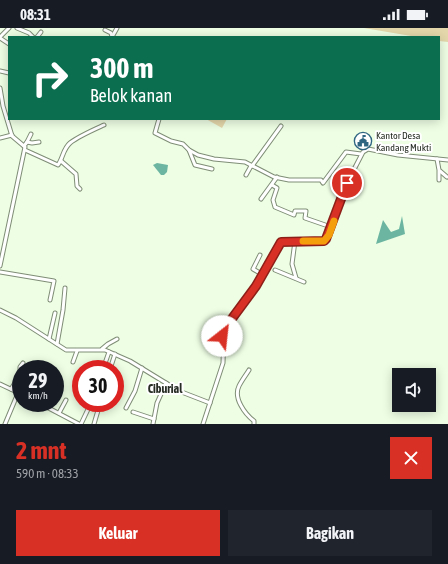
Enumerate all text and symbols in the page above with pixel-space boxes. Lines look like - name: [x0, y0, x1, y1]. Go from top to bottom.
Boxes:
- text: 08:31: [20, 6, 51, 23]
- icon: right: [24, 52, 76, 104]
- text: 300 m: [90, 52, 153, 84]
- text: Belok kanan: [90, 85, 172, 106]
- place label: Kantor Desa Kandang Mukti: [376, 130, 431, 153]
- public building icon: Kantor Desa Kandang Mukti: [353, 131, 373, 151]
- pin: [330, 166, 364, 200]
- icon: arrive: [336, 172, 358, 194]
- position arrow: [201, 315, 243, 357]
- speed limit sign: 30: [72, 360, 124, 412]
- map controls: [392, 368, 436, 412]
- button: sound: [392, 368, 436, 412]
- text: 29: [29, 369, 47, 392]
- district label: Ciburial: [148, 382, 183, 396]
- text: km/h: [28, 390, 48, 401]
- text: 2 mnt: [16, 437, 66, 464]
- button: close: [390, 437, 432, 479]
- text: 590 m · 08:33: [16, 466, 79, 481]
- button: Keluar: [16, 510, 220, 556]
- button: Bagikan: [228, 510, 432, 556]

